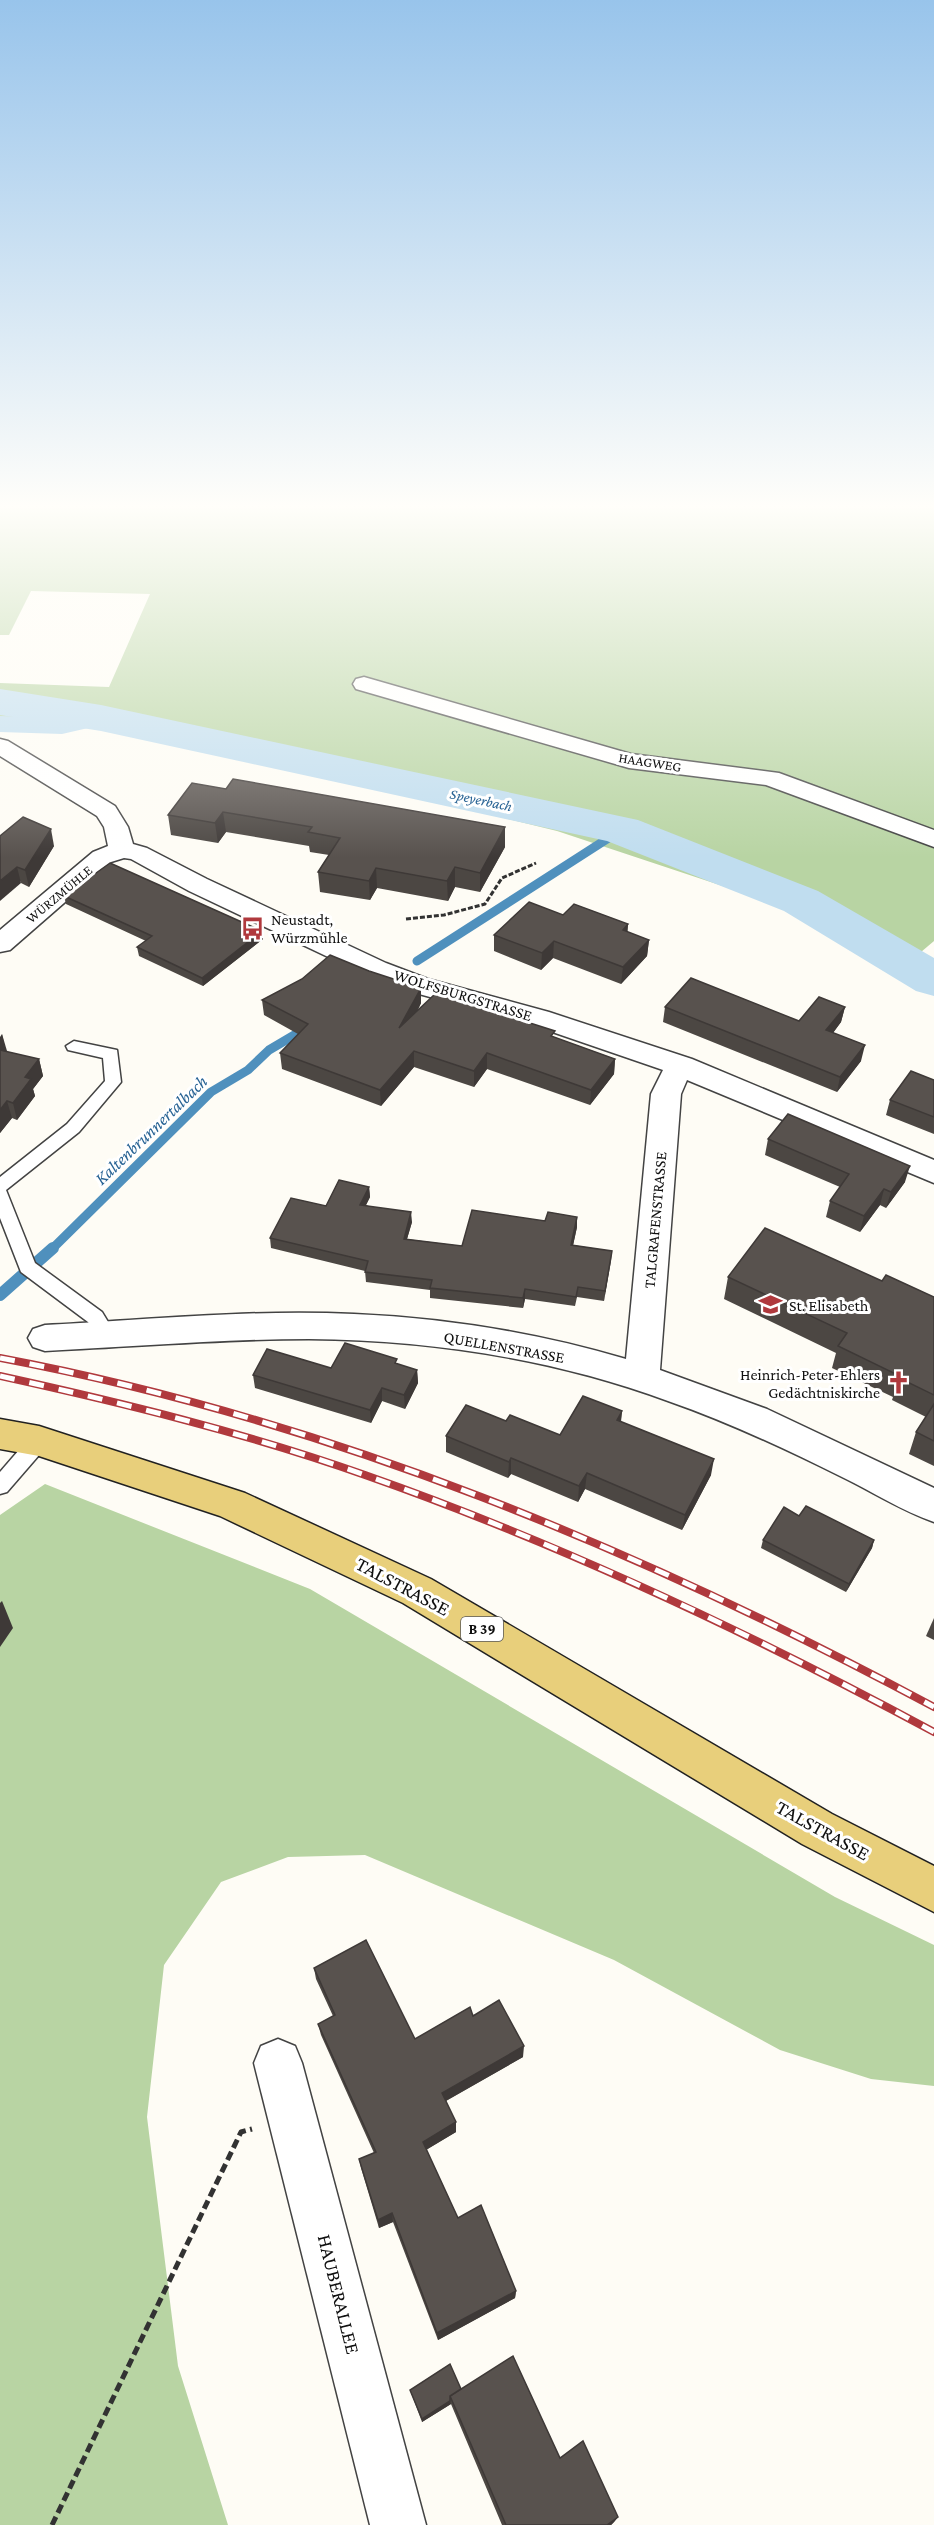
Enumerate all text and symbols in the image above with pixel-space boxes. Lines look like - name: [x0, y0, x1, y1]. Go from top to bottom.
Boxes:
- street label: HAAGWEG: [618, 749, 683, 775]
- water label: Speyerbach: [448, 786, 514, 815]
- street label: WÜRZMÜHLE: [23, 862, 96, 926]
- place label: Neustadt, Würzmühle: [271, 911, 347, 946]
- bus stop icon: Neustadt, Würzmühle: [240, 915, 266, 941]
- street label: WOLFSBURGSTRASSE: [392, 966, 534, 1024]
- water label: Kaltenbrunnertalbach: [91, 1071, 212, 1189]
- street label: TALGRAFENSTRASSE: [641, 1151, 669, 1289]
- school or university icon: St. Elisabeth: [758, 1292, 784, 1318]
- place label: St. Elisabeth: [789, 1297, 869, 1314]
- street label: QUELLENSTRASSE: [442, 1328, 566, 1366]
- place label: Heinrich-Peter-Ehlers Gedächtniskirche: [740, 1366, 880, 1401]
- church icon: Heinrich-Peter-Ehlers Gedächtniskirche: [885, 1370, 911, 1396]
- street label: TALSTRASSE: [352, 1552, 454, 1620]
- road number: B 39: [461, 1617, 503, 1641]
- street label: TALSTRASSE: [773, 1795, 873, 1865]
- street label: HAUBERALLEE: [313, 2232, 365, 2356]

